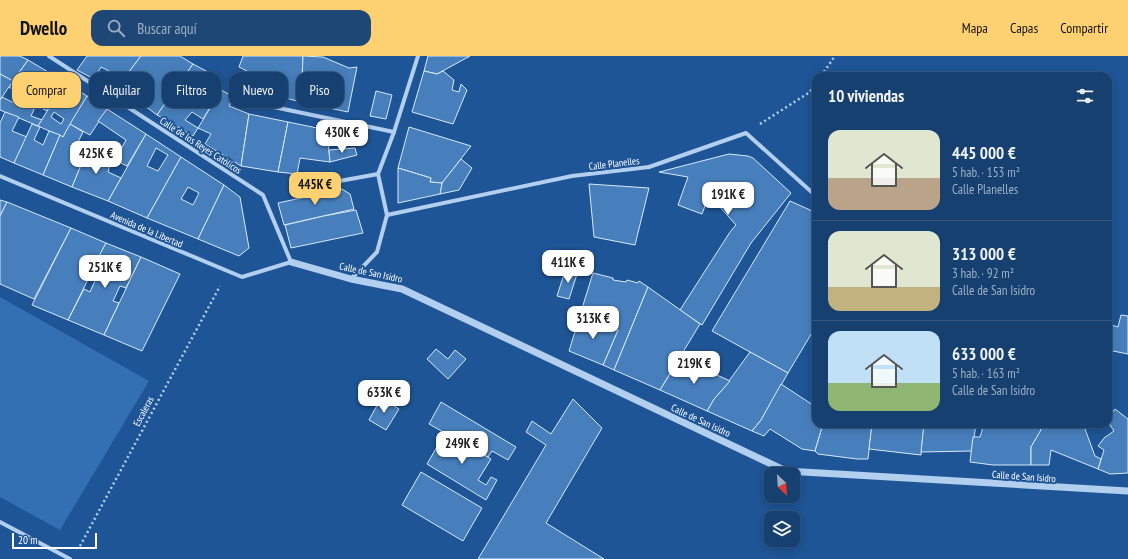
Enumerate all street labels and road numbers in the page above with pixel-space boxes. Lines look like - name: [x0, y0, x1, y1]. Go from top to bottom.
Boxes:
- street label: Calle de los Reyes Católicos: [157, 114, 245, 177]
- street label: Calle Planelles: [588, 154, 641, 173]
- street label: Avenida de la Libertad: [109, 208, 185, 251]
- street label: Calle de San Isidro: [338, 259, 404, 286]
- street label: Escaleras: [130, 394, 157, 428]
- street label: Calle de San Isidro: [669, 401, 733, 440]
- street label: Calle de San Isidro: [992, 468, 1056, 485]

